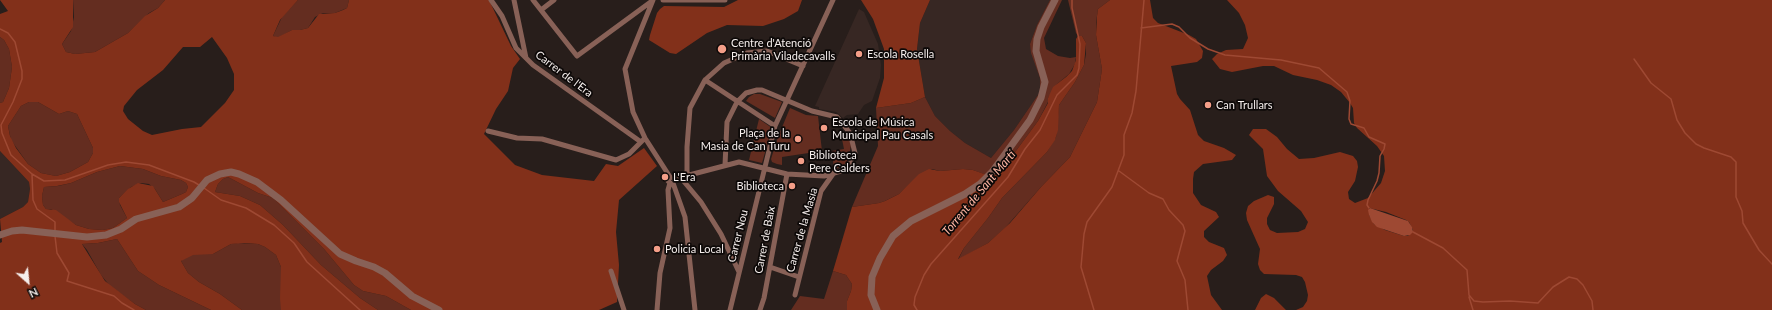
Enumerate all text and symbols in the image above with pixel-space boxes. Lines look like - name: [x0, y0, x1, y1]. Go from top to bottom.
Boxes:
- place label: Centre d'Atenció Primària Viladecavalls: [731, 36, 835, 62]
- marker: Centre d'Atenció Primària Viladecavalls: [716, 43, 728, 55]
- place label: Escola Rosella: [867, 47, 934, 61]
- street label: Carrer de l'Era: [533, 48, 595, 100]
- marker: Escola Rosella: [854, 49, 864, 59]
- place label: Can Trullars: [1216, 98, 1273, 112]
- marker: Can Trullars: [1203, 100, 1213, 110]
- place label: Escola de Música Municipal Pau Casals: [832, 115, 933, 141]
- marker: Escola de Música Municipal Pau Casals: [819, 123, 829, 133]
- place label: Plaça de la Masia de Can Turu: [701, 126, 790, 152]
- marker: Plaça de la Masia de Can Turu: [793, 134, 803, 144]
- place label: Biblioteca Pere Calders: [809, 148, 870, 174]
- water label: Torrent de Sant Martí: [939, 148, 1019, 238]
- marker: Biblioteca Pere Calders: [796, 156, 806, 166]
- place label: L'Era: [673, 170, 695, 184]
- marker: L'Era: [660, 172, 670, 182]
- place label: Biblioteca: [736, 179, 784, 193]
- marker: Biblioteca: [787, 181, 797, 191]
- street label: Carrer de la Masia: [784, 186, 820, 274]
- street label: Carrer de Baix: [752, 205, 778, 275]
- street label: Carrer Nou: [725, 208, 751, 264]
- place label: Policia Local: [665, 242, 724, 256]
- marker: Policia Local: [652, 244, 662, 254]
- north arrow: [8, 262, 48, 302]
- text: N: [27, 285, 40, 301]

